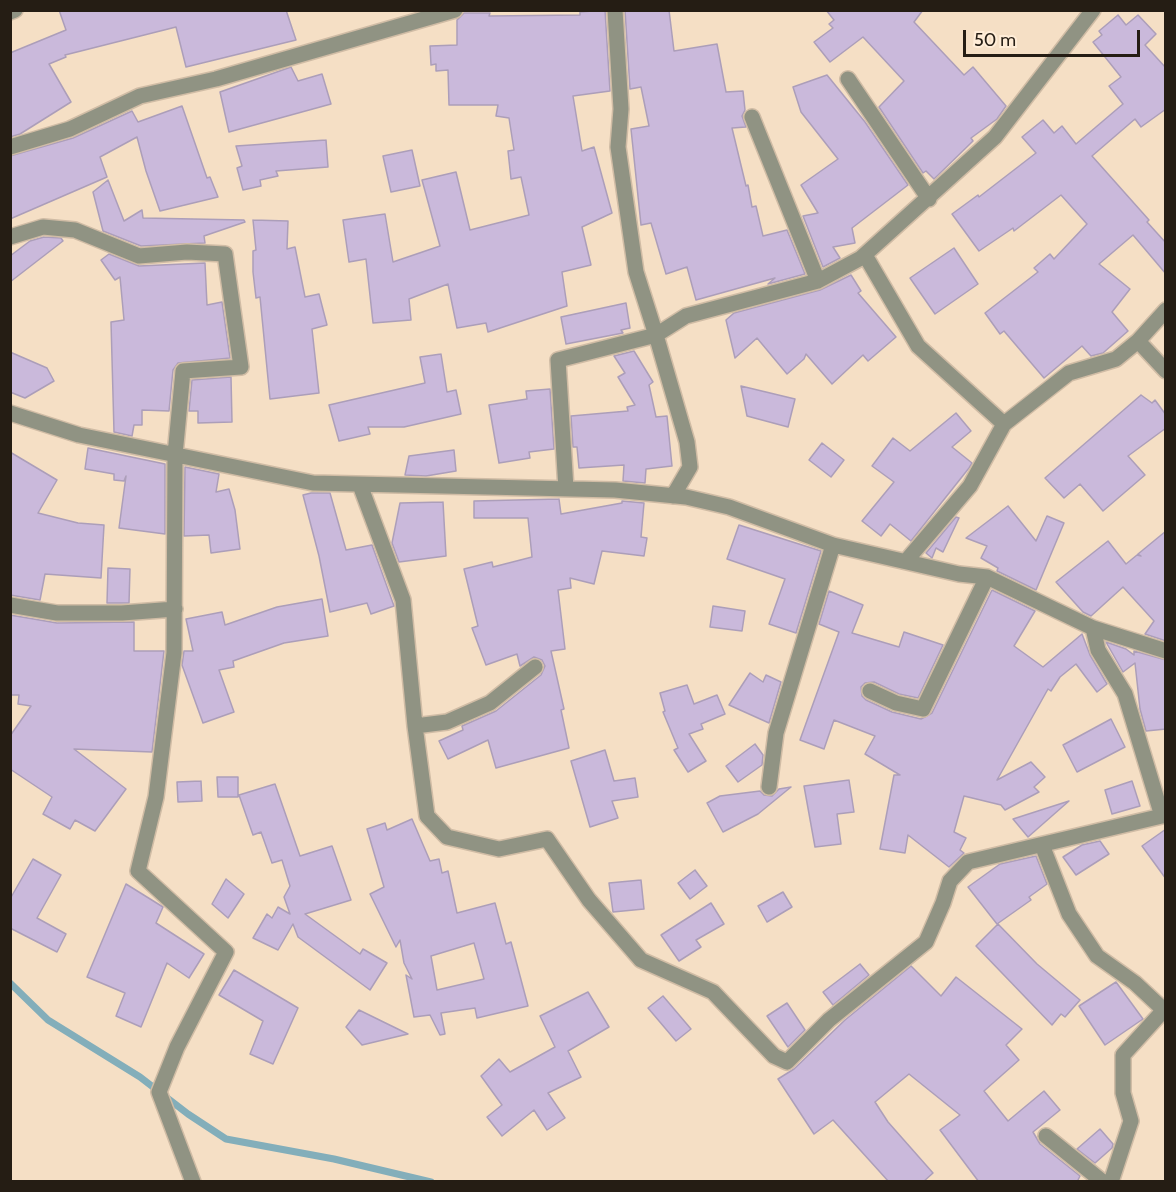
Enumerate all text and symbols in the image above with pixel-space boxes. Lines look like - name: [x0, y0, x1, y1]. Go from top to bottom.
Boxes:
- scale bar: [966, 18, 1143, 56]
- text: 50 m: [974, 29, 1016, 51]

